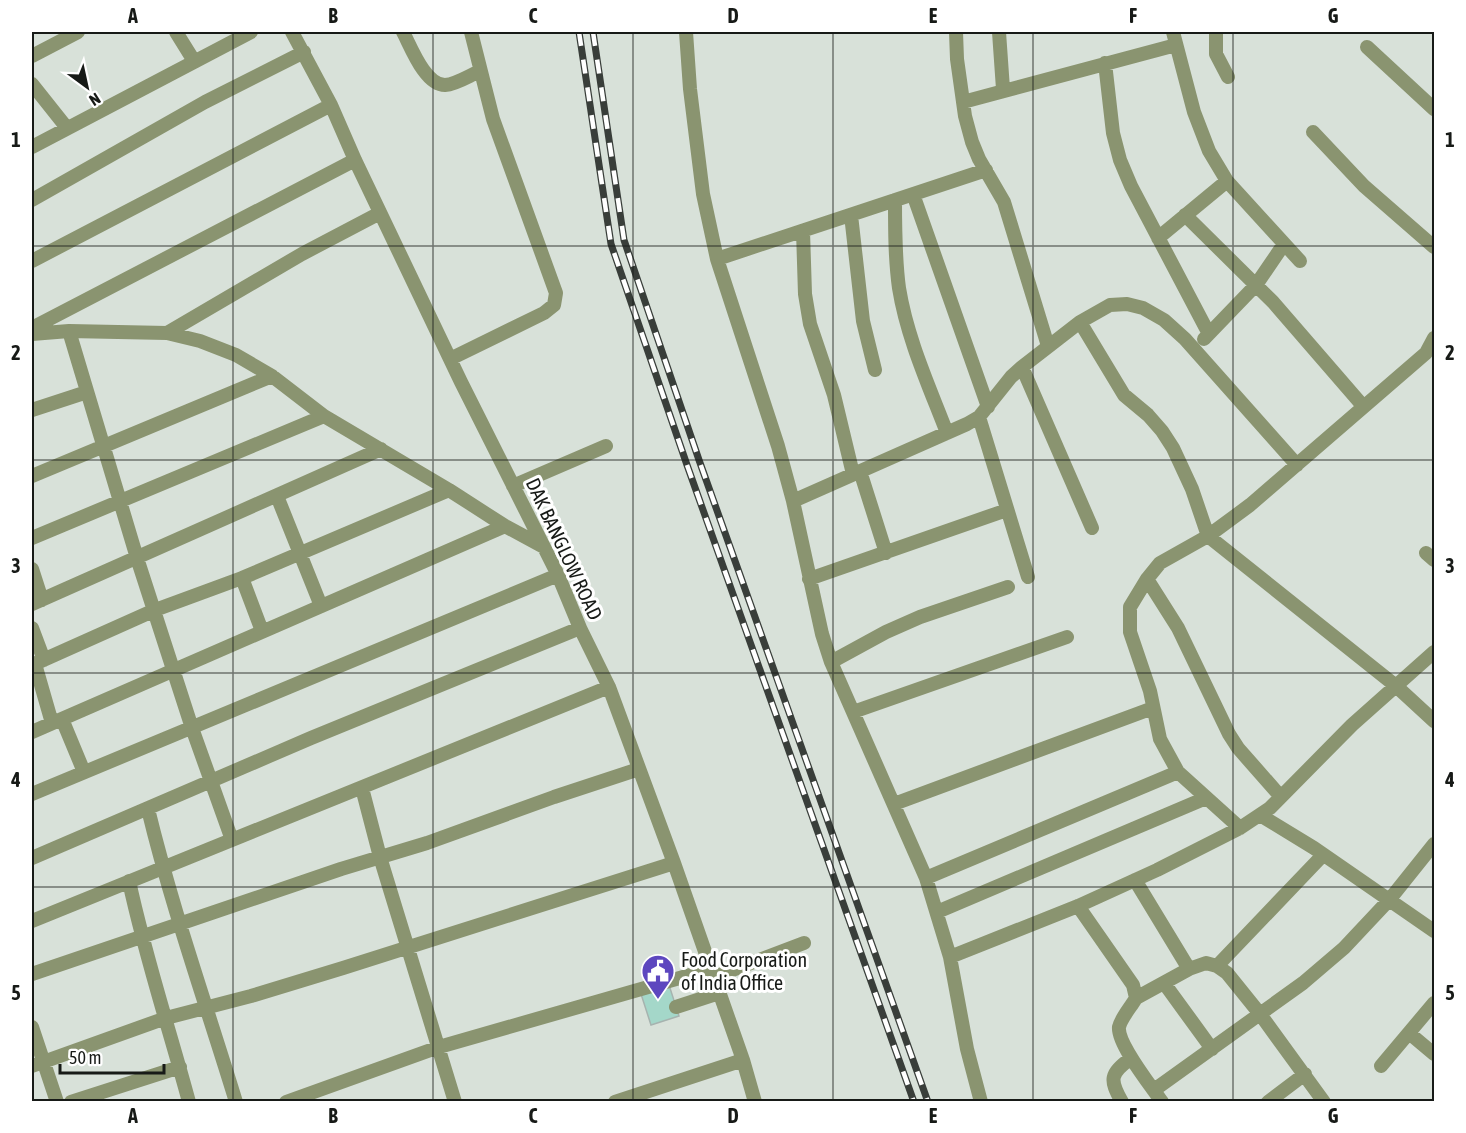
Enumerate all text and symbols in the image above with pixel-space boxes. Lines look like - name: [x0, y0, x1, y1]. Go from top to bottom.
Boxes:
- text: A: [127, 4, 138, 27]
- text: B: [328, 4, 338, 27]
- text: C: [529, 4, 538, 27]
- text: D: [727, 4, 739, 27]
- text: E: [929, 4, 938, 27]
- text: F: [1129, 4, 1137, 27]
- text: G: [1328, 4, 1339, 27]
- north arrow: [57, 57, 117, 117]
- text: N: [86, 89, 104, 110]
- text: 1: [11, 128, 21, 151]
- text: 1: [1445, 128, 1455, 151]
- text: 2: [11, 341, 21, 364]
- text: 2: [1445, 341, 1455, 364]
- street label: DAK BANGLOW ROAD: [522, 474, 607, 623]
- text: 3: [11, 554, 21, 577]
- text: 3: [1445, 554, 1455, 577]
- text: 4: [10, 768, 21, 791]
- text: 4: [1444, 768, 1455, 791]
- place label: Food Corporation of India Office: [681, 948, 807, 994]
- public building icon: Food Corporation of India Office: [640, 953, 676, 1000]
- text: 5: [11, 981, 21, 1004]
- text: 5: [1445, 981, 1455, 1004]
- scale bar: [60, 1037, 164, 1075]
- text: 50 m: [69, 1047, 101, 1068]
- text: A: [127, 1104, 138, 1127]
- text: B: [328, 1104, 338, 1127]
- text: C: [529, 1104, 538, 1127]
- text: D: [727, 1104, 739, 1127]
- text: E: [929, 1104, 938, 1127]
- text: F: [1129, 1104, 1137, 1127]
- text: G: [1328, 1104, 1339, 1127]

